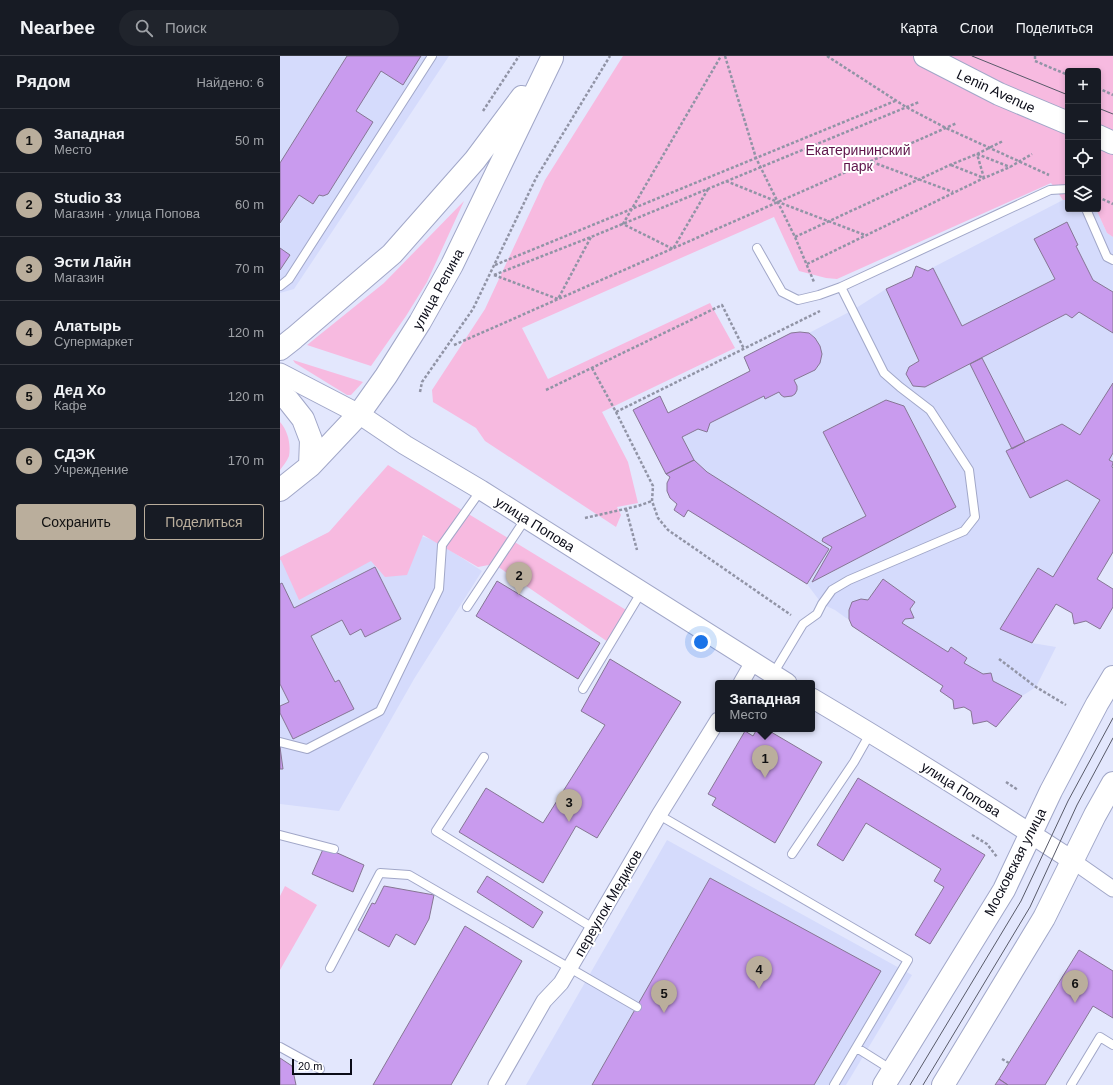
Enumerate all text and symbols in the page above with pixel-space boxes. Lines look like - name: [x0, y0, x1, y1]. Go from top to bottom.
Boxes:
- search box: [119, 10, 399, 46]
- text: Nearbee: [20, 17, 95, 38]
- icon: search: [133, 17, 155, 39]
- text: Поиск: [165, 19, 207, 36]
- text: Карта: [900, 20, 938, 36]
- text: Слои: [960, 20, 994, 36]
- text: Поделиться: [1016, 20, 1093, 36]
- street label: Lenin Avenue: [954, 66, 1038, 116]
- map controls: [1065, 68, 1101, 212]
- button: +: [1065, 68, 1101, 104]
- text: Рядом: [16, 72, 71, 91]
- text: Найдено: 6: [196, 75, 264, 90]
- button: −: [1065, 104, 1101, 140]
- text: Западная: [54, 125, 125, 142]
- text: 1: [25, 133, 33, 148]
- text: 50 m: [235, 133, 264, 148]
- button: locate: [1065, 140, 1101, 176]
- text: Место: [54, 142, 92, 157]
- park label: Екатерининский парк: [806, 142, 910, 174]
- button: layers: [1065, 176, 1101, 212]
- text: Studio 33: [54, 189, 122, 206]
- text: 2: [25, 197, 33, 212]
- text: 60 m: [235, 197, 264, 212]
- text: Магазин · улица Попова: [54, 206, 200, 221]
- street label: улица Репина: [409, 246, 467, 332]
- text: Эсти Лайн: [54, 253, 131, 270]
- text: 3: [25, 261, 33, 276]
- text: 70 m: [235, 261, 264, 276]
- text: Магазин: [54, 270, 104, 285]
- text: Алатырь: [54, 317, 121, 334]
- text: 4: [25, 325, 33, 340]
- text: 120 m: [228, 325, 264, 340]
- text: Супермаркет: [54, 334, 133, 349]
- text: Дед Хо: [54, 381, 106, 398]
- text: 5: [25, 389, 33, 404]
- text: 120 m: [228, 389, 264, 404]
- text: Кафе: [54, 398, 87, 413]
- text: СДЭК: [54, 445, 95, 462]
- text: 6: [25, 453, 33, 468]
- text: 170 m: [228, 453, 264, 468]
- text: Учреждение: [54, 462, 129, 477]
- street label: улица Попова: [492, 493, 578, 555]
- button: Сохранить: [16, 504, 136, 540]
- button: Поделиться: [144, 504, 264, 540]
- pin: 2: [506, 562, 532, 595]
- your location: [691, 632, 711, 652]
- popup: [715, 680, 815, 732]
- text: Западная: [730, 690, 800, 707]
- text: Место: [730, 707, 767, 722]
- pin: 1: [752, 745, 778, 778]
- street label: улица Попова: [918, 758, 1004, 820]
- pin: 3: [556, 789, 582, 822]
- street label: Московская улица: [981, 805, 1049, 919]
- street label: переулок Медиков: [571, 847, 645, 959]
- pin: 4: [746, 956, 772, 989]
- pin: 6: [1062, 970, 1088, 1003]
- pin: 5: [651, 980, 677, 1013]
- scale bar: [292, 1057, 352, 1076]
- text: 20 m: [298, 1060, 322, 1072]

